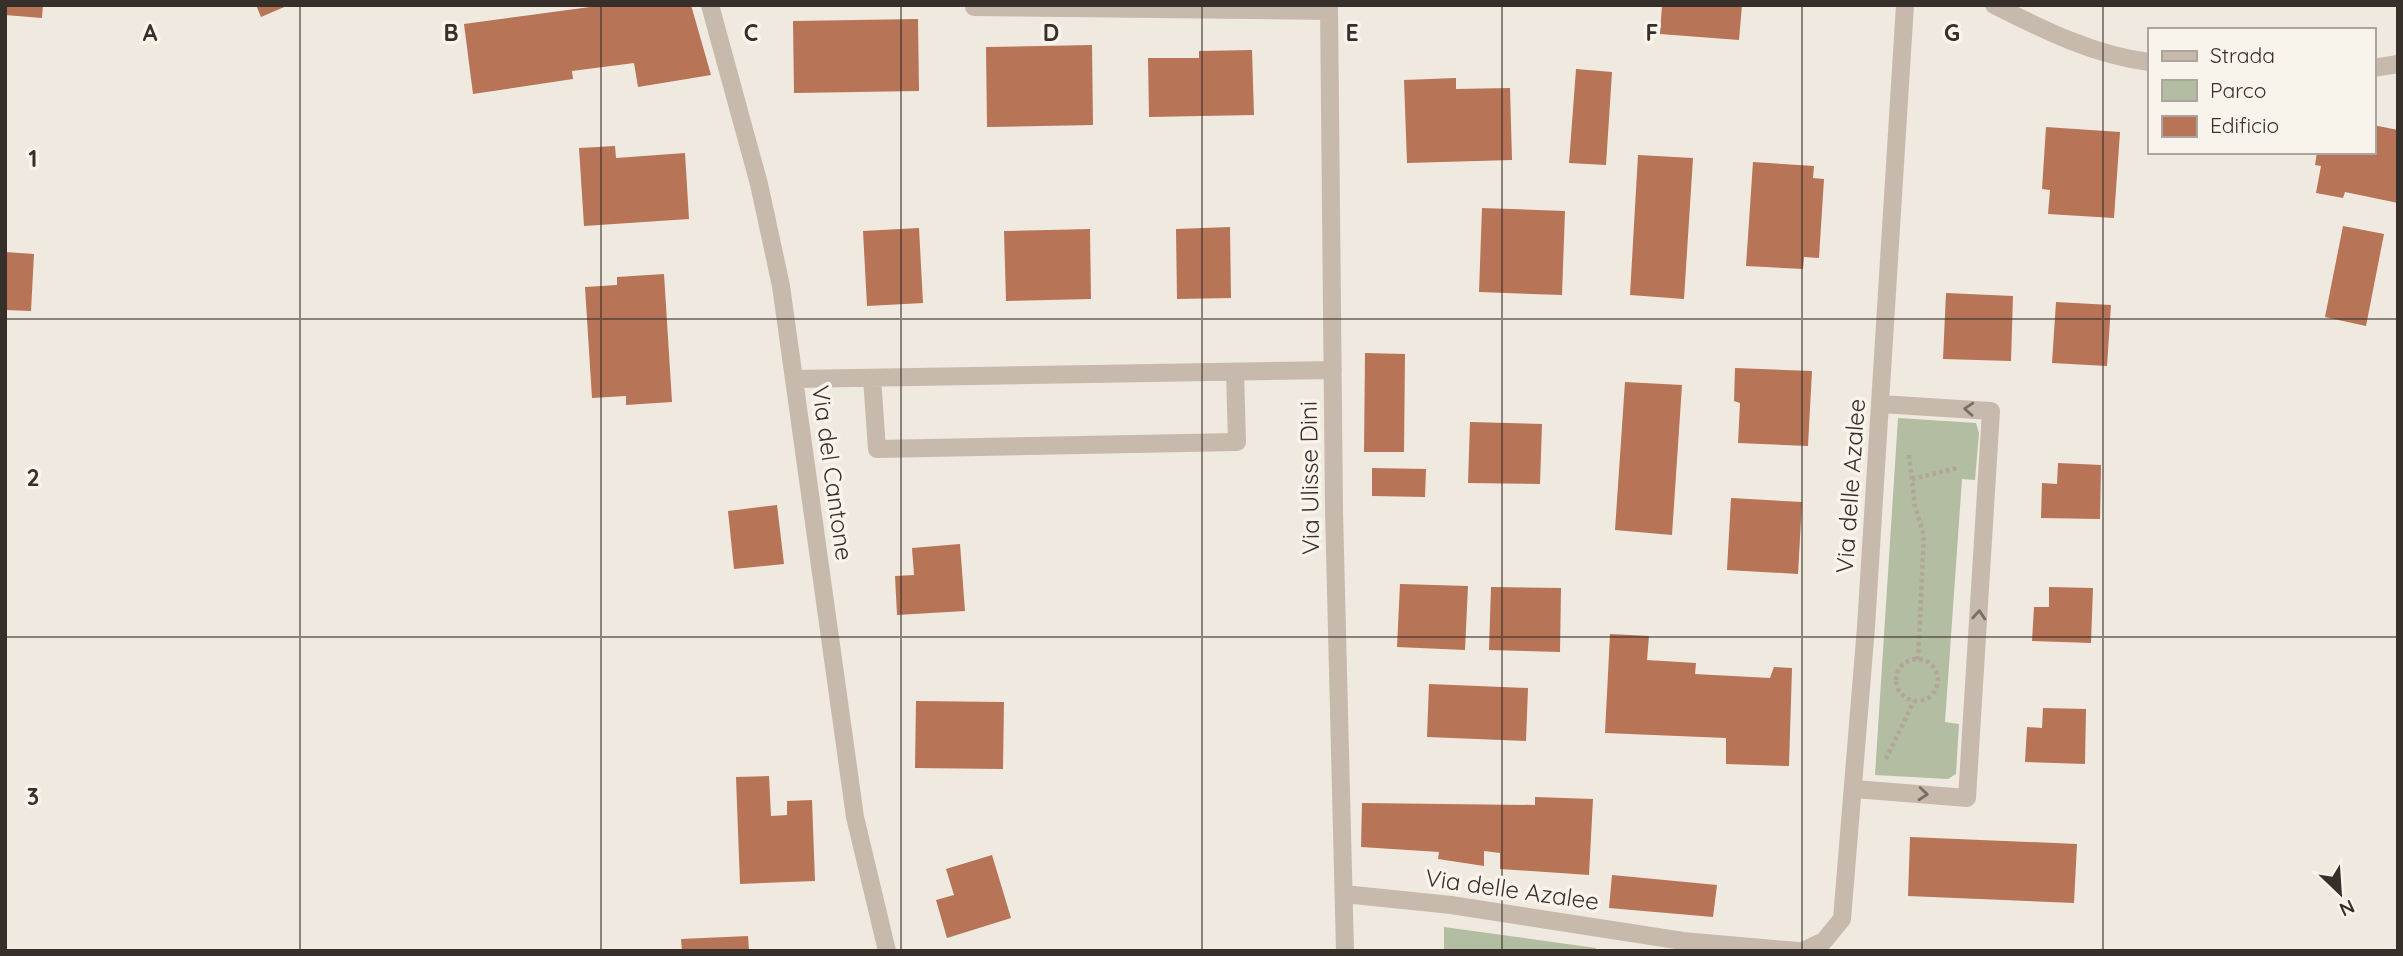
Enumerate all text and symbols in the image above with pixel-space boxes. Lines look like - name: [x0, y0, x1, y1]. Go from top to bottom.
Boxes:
- text: A: [143, 18, 158, 47]
- text: B: [443, 18, 459, 47]
- text: C: [744, 18, 758, 47]
- text: D: [1043, 18, 1059, 47]
- text: E: [1345, 18, 1359, 47]
- text: F: [1646, 18, 1658, 47]
- text: G: [1944, 18, 1960, 47]
- legend: [2148, 28, 2375, 154]
- text: Strada: [2210, 42, 2275, 68]
- text: Parco: [2210, 77, 2266, 103]
- text: Edificio: [2210, 112, 2279, 138]
- text: 1: [29, 144, 37, 173]
- street label: Via del Cantone: [806, 383, 860, 562]
- street label: Via delle Azalee: [1829, 398, 1871, 574]
- street label: Via Ulisse Dini: [1293, 401, 1325, 555]
- one-way arrow: [1963, 402, 1974, 417]
- text: 2: [26, 463, 40, 492]
- one-way arrow: [1971, 609, 1986, 620]
- text: 3: [27, 782, 39, 811]
- one-way arrow: [1917, 786, 1928, 801]
- north arrow: [2305, 858, 2375, 928]
- street label: Via delle Azalee: [1423, 862, 1601, 916]
- text: N: [2336, 895, 2359, 922]

